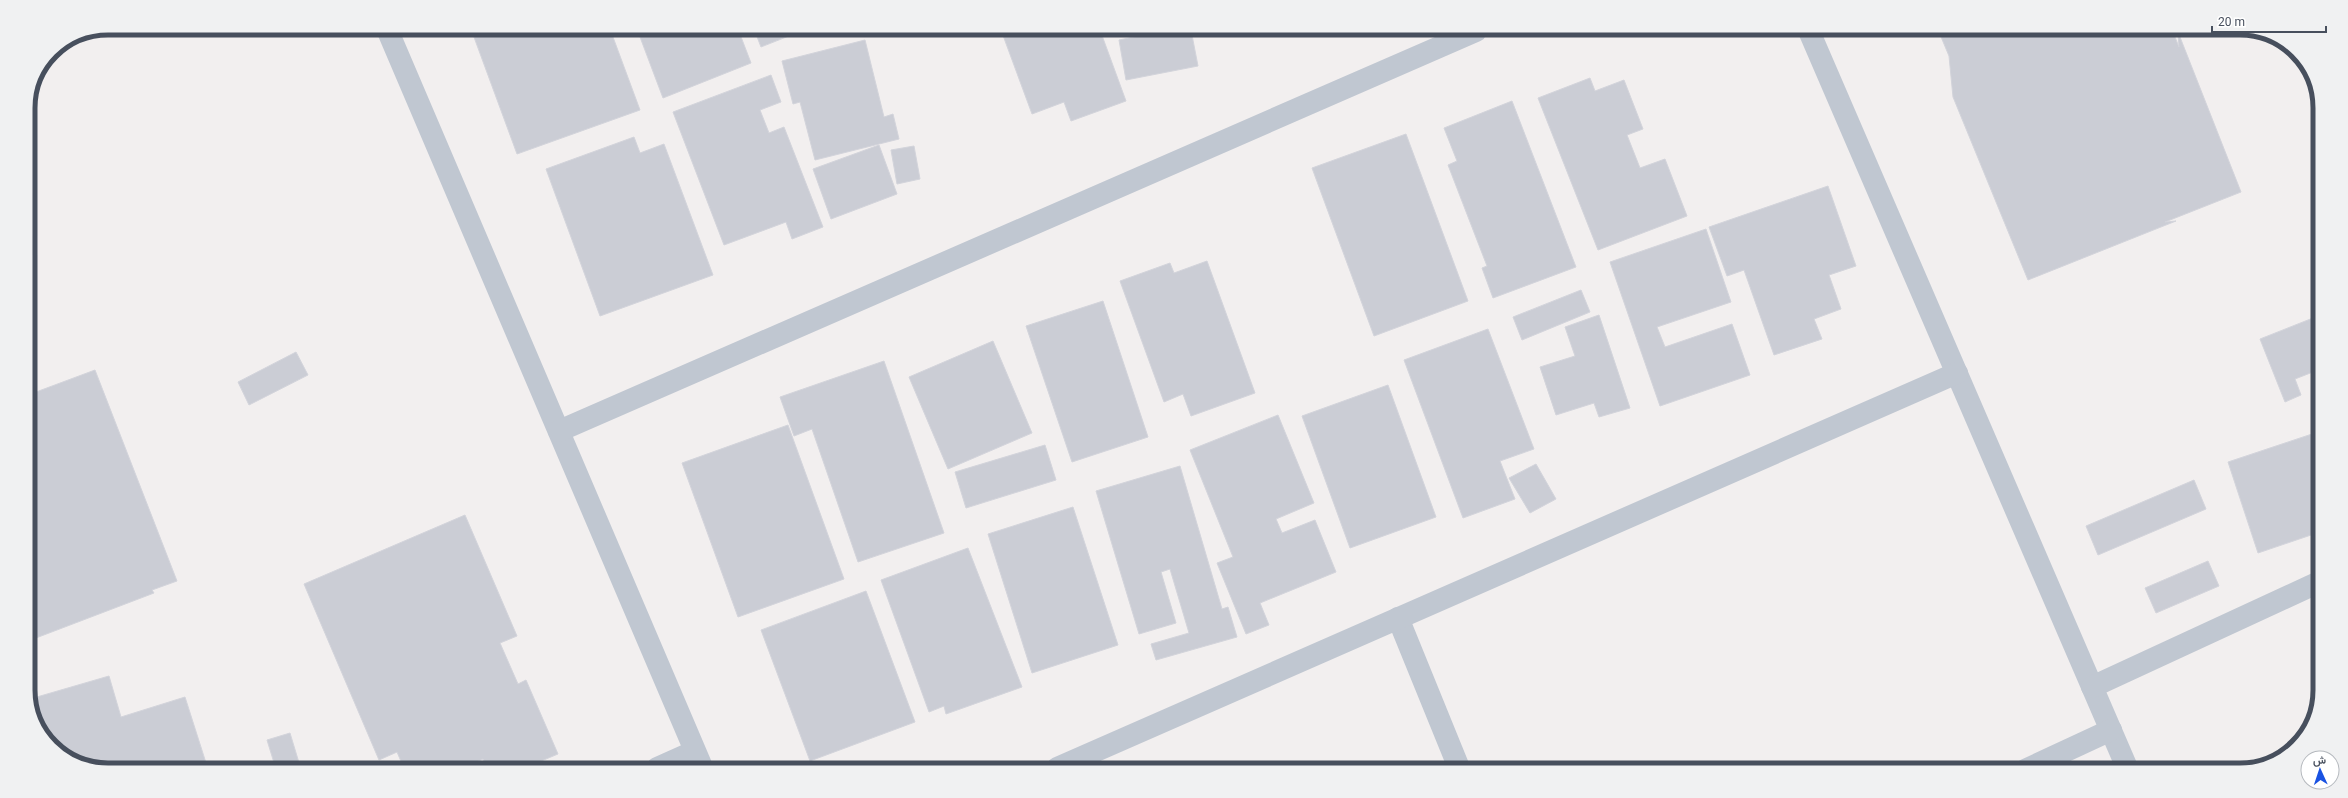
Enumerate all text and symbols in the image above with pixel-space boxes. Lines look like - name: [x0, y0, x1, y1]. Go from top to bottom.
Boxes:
- scale bar: [2212, 8, 2326, 34]
- text: 20 m: [2218, 15, 2245, 29]
- north arrow: [2300, 750, 2340, 790]
- text: ش: [2313, 754, 2326, 767]

